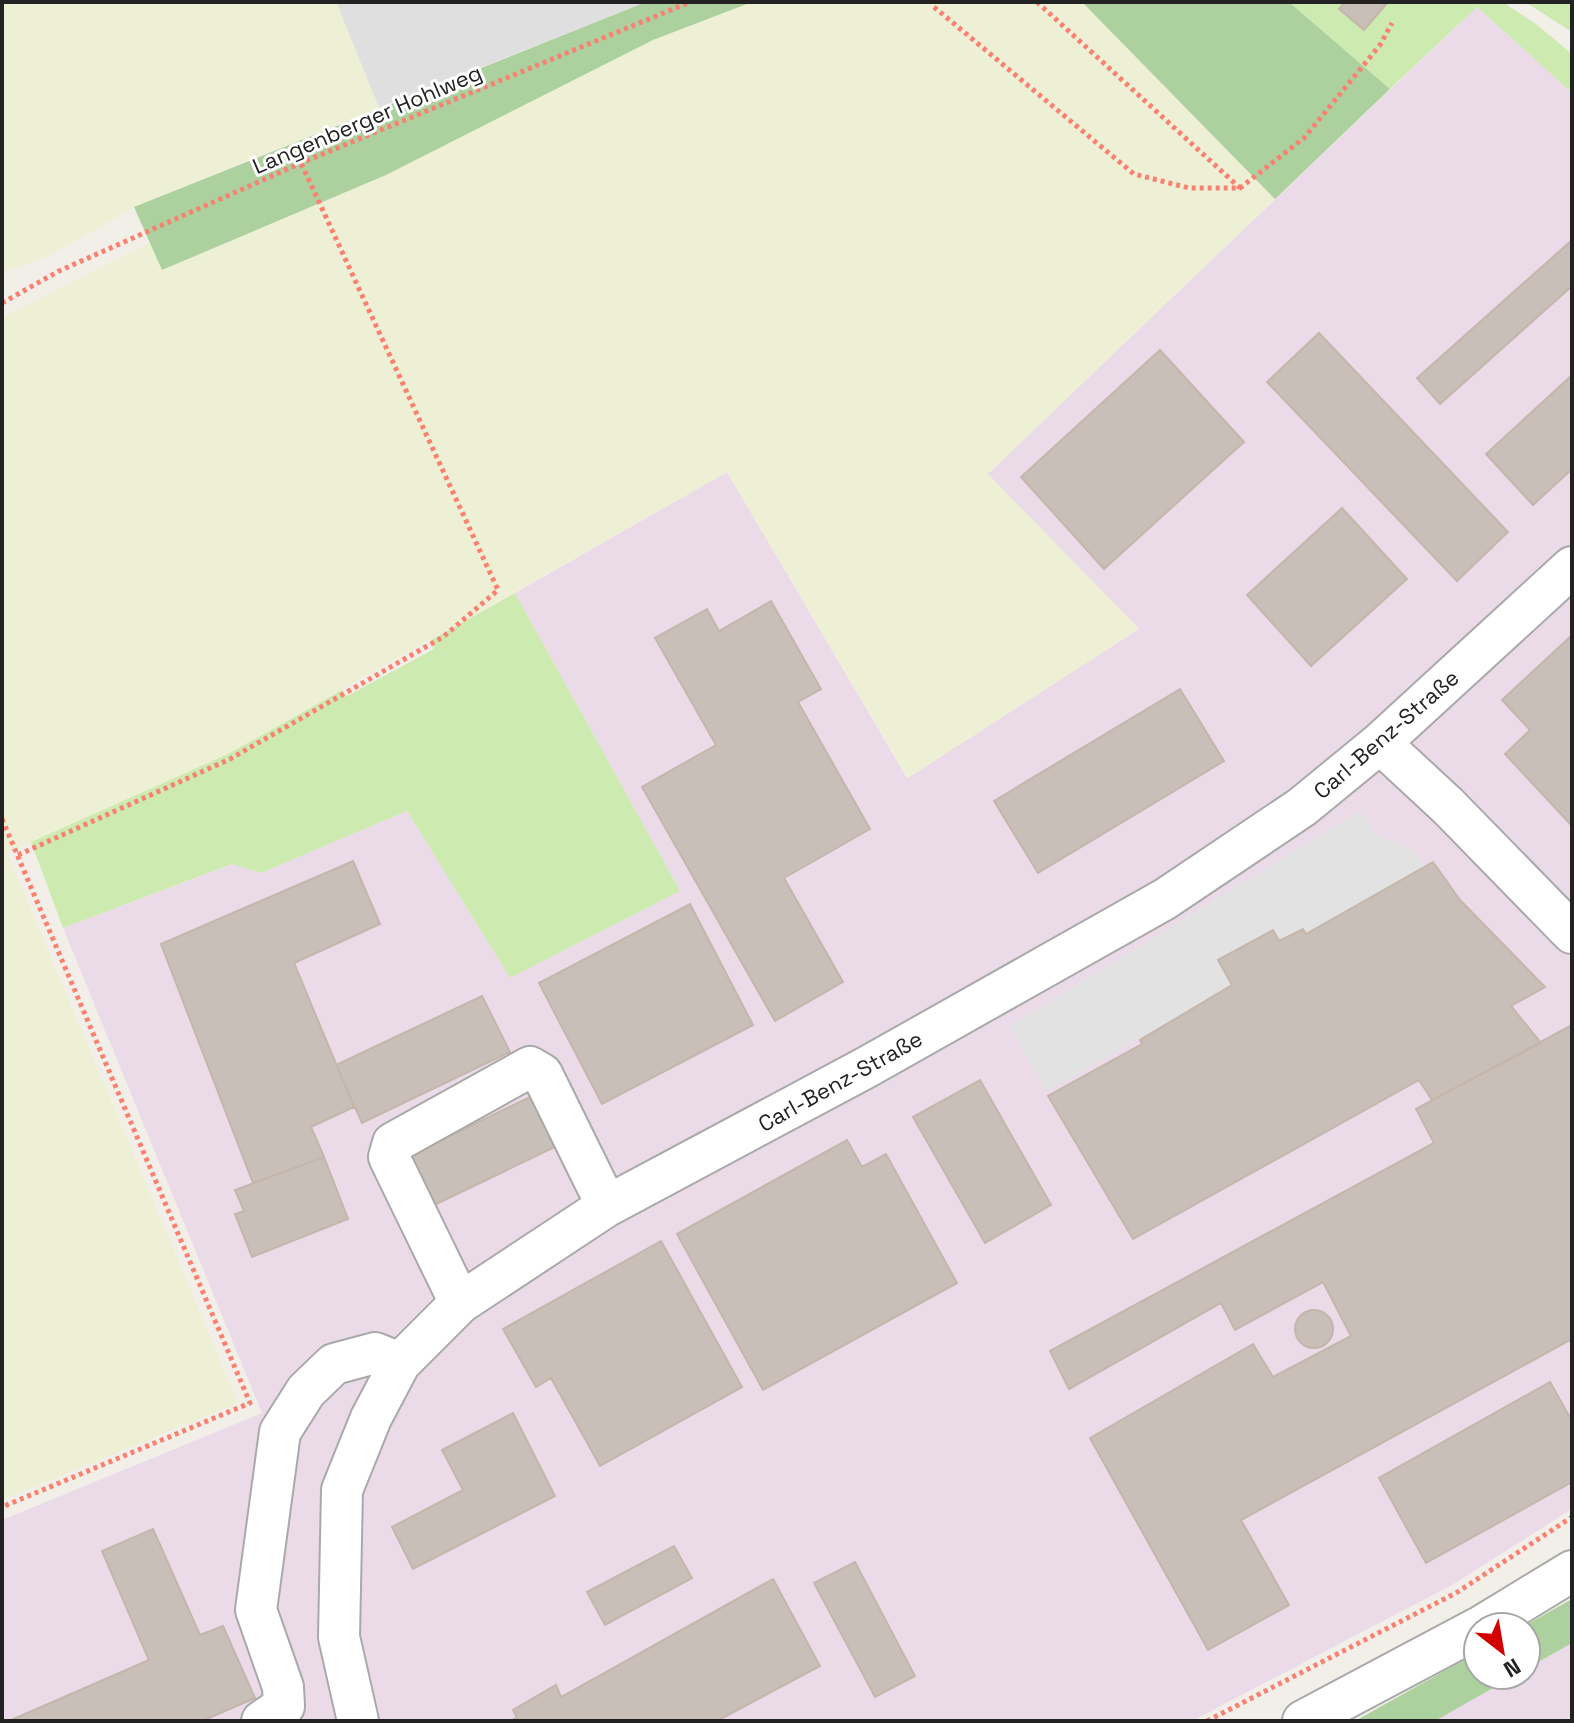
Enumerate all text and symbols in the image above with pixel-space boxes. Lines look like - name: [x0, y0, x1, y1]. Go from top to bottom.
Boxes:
- street label: Langenberger Hohlweg: [248, 58, 486, 180]
- street label: Carl-Benz-Straße: [1308, 663, 1464, 805]
- street label: Carl-Benz-Straße: [753, 1024, 927, 1138]
- north arrow: [1462, 1611, 1542, 1691]
- text: N: [1499, 1652, 1526, 1684]

